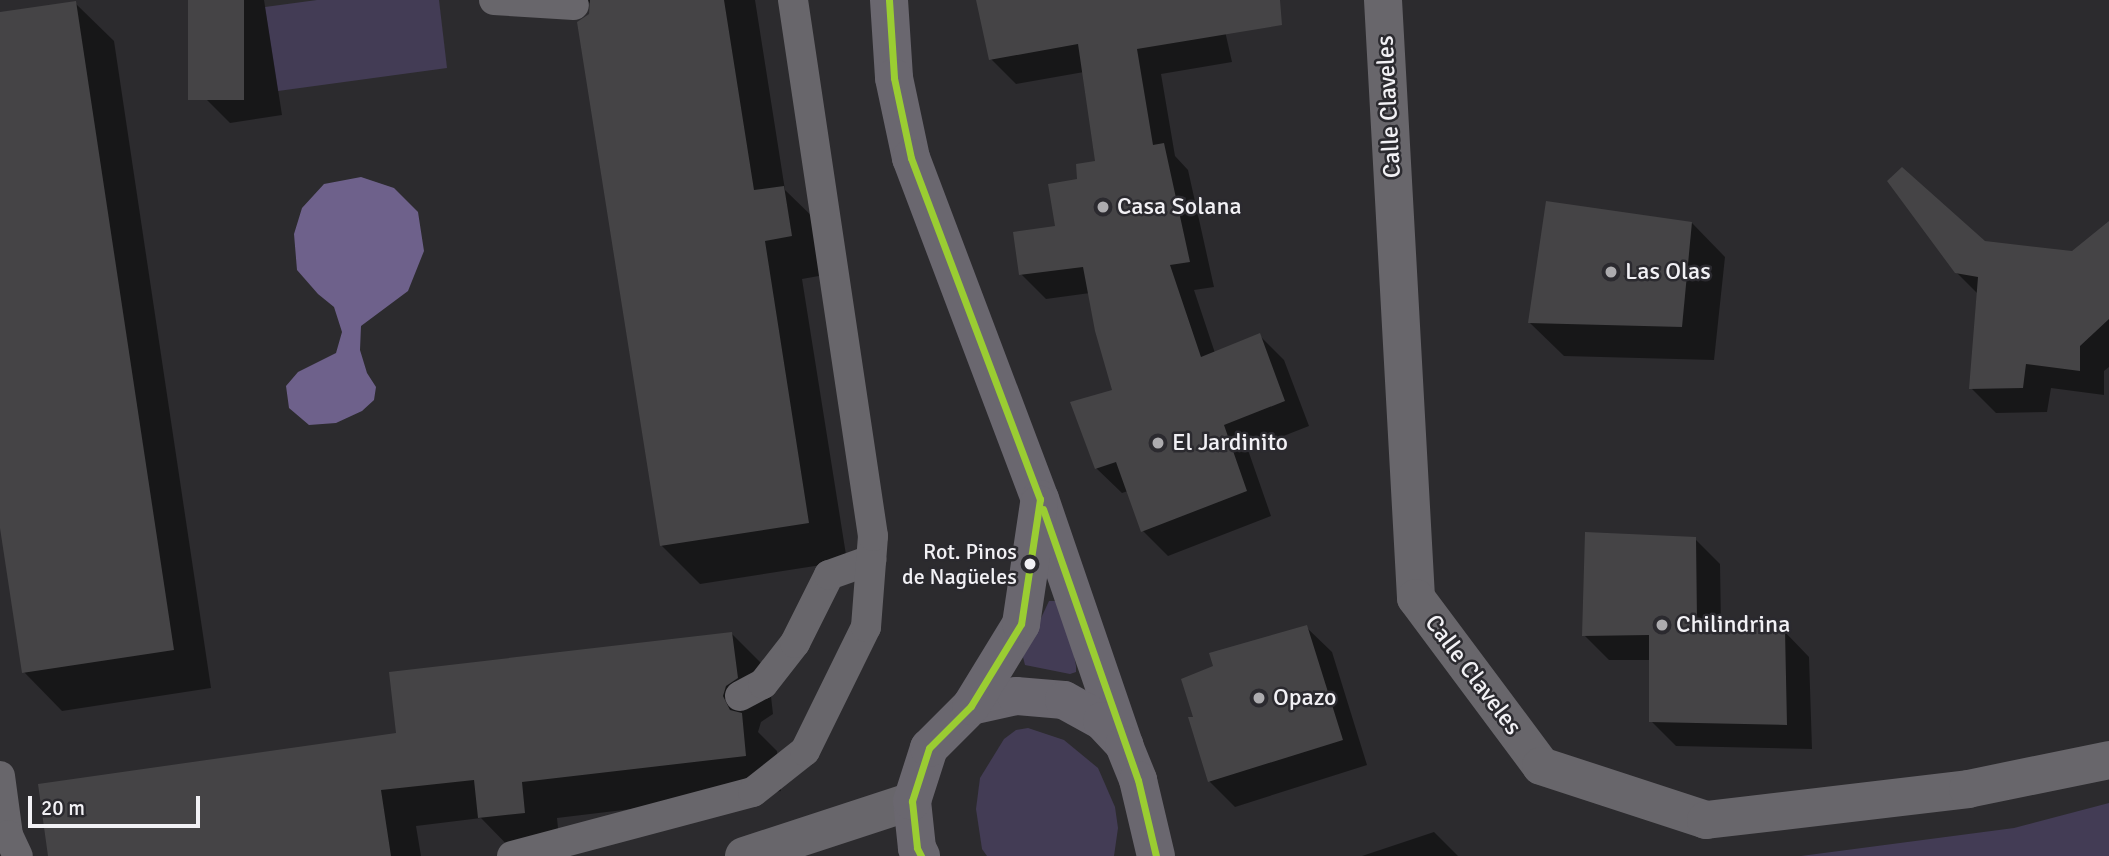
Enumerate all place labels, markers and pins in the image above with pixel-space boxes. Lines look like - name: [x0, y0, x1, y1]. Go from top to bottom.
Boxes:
- place label: Casa Solana: [1117, 193, 1242, 221]
- marker: Casa Solana: [1095, 199, 1111, 215]
- place label: Las Olas: [1625, 258, 1711, 286]
- marker: Las Olas: [1603, 264, 1619, 280]
- place label: El Jardinito: [1172, 429, 1288, 457]
- marker: El Jardinito: [1150, 435, 1166, 451]
- place label: Rot. Pinos de Nagüeles: [902, 538, 1017, 590]
- marker: Rot. Pinos de Nagüeles: [1023, 557, 1037, 571]
- place label: Chilindrina: [1676, 611, 1790, 639]
- marker: Chilindrina: [1654, 617, 1670, 633]
- place label: Opazo: [1273, 684, 1337, 712]
- marker: Opazo: [1251, 690, 1267, 706]

